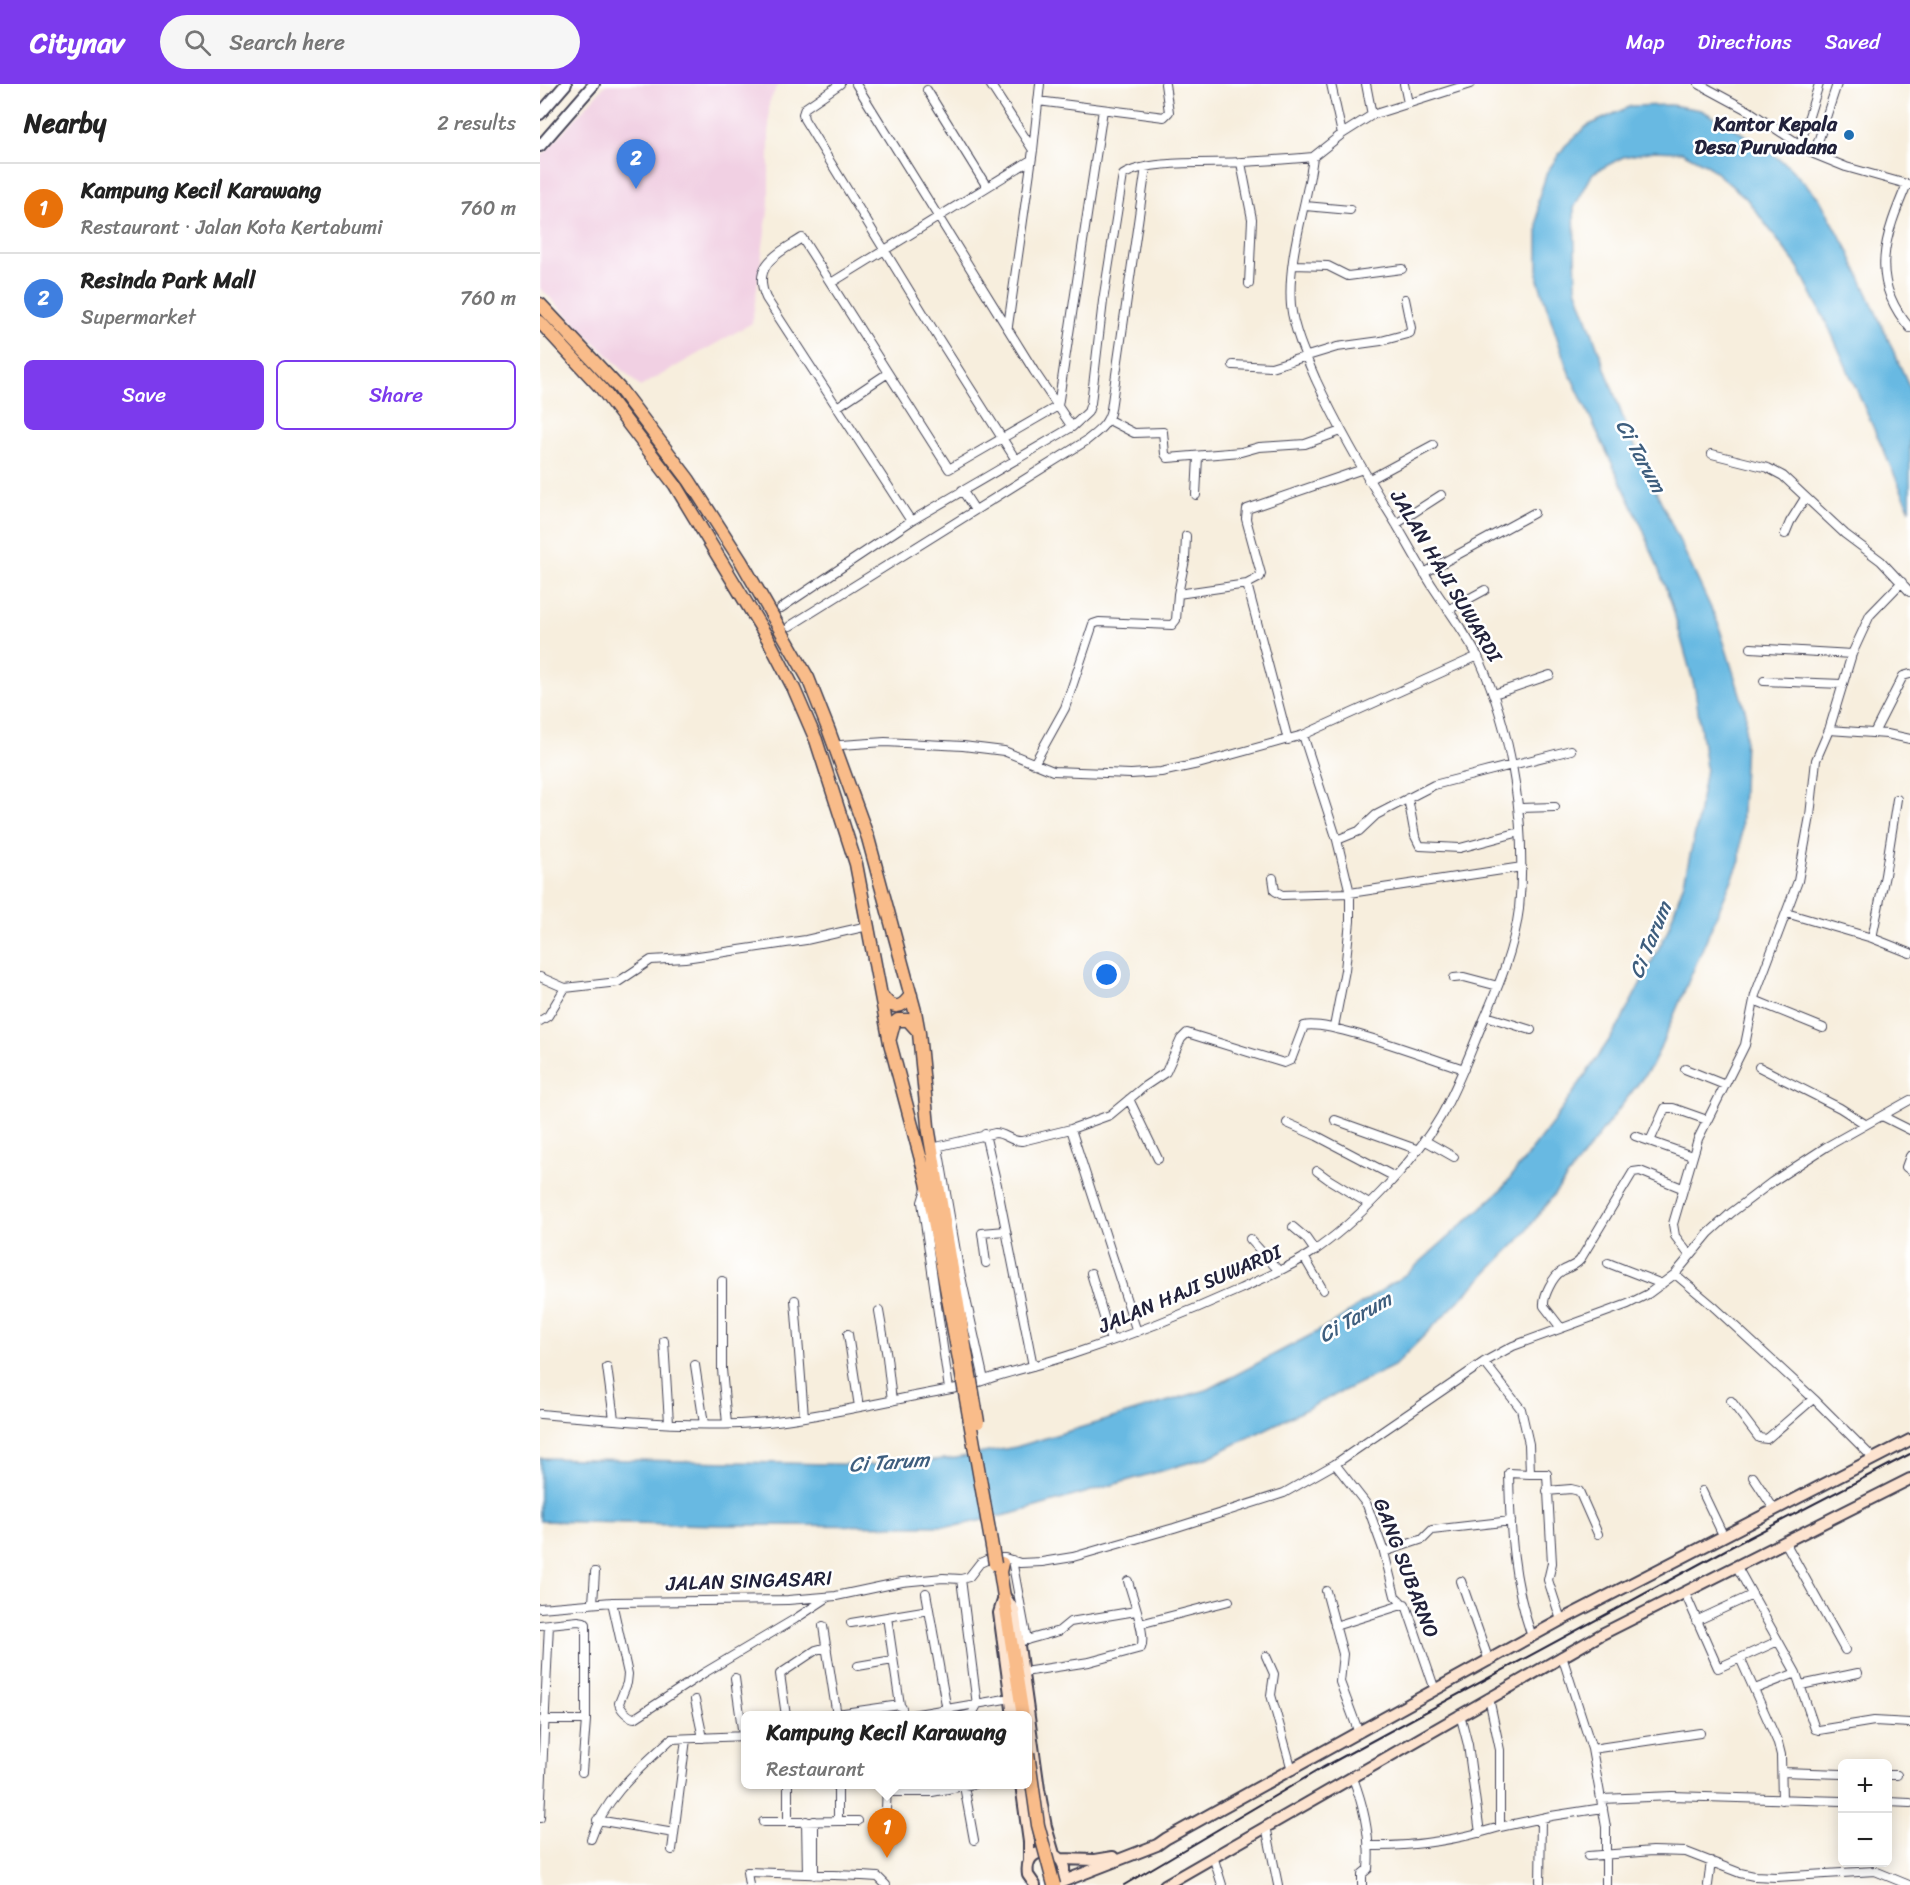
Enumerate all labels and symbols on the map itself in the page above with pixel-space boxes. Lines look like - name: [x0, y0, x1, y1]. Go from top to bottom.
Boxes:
- place label: Kantor Kepala Desa Purwadana: [1694, 107, 1838, 165]
- marker: Kantor Kepala Desa Purwadana: [1842, 128, 1856, 142]
- pin: 2: [616, 140, 656, 189]
- water label: Ci Tarum: [1605, 412, 1678, 502]
- street label: JALAN HAJI SUWARDI: [1380, 482, 1512, 670]
- water label: Ci Tarum: [1617, 894, 1683, 984]
- your location: [1092, 960, 1121, 989]
- street label: JALAN HAJI SUWARDI: [1092, 1234, 1288, 1344]
- water label: Ci Tarum: [1311, 1280, 1401, 1353]
- water label: Ci Tarum: [848, 1440, 932, 1484]
- street label: GANG SUBARNO: [1363, 1493, 1449, 1643]
- street label: JALAN SINGASARI: [664, 1561, 833, 1601]
- pin: 1: [868, 1808, 906, 1858]

